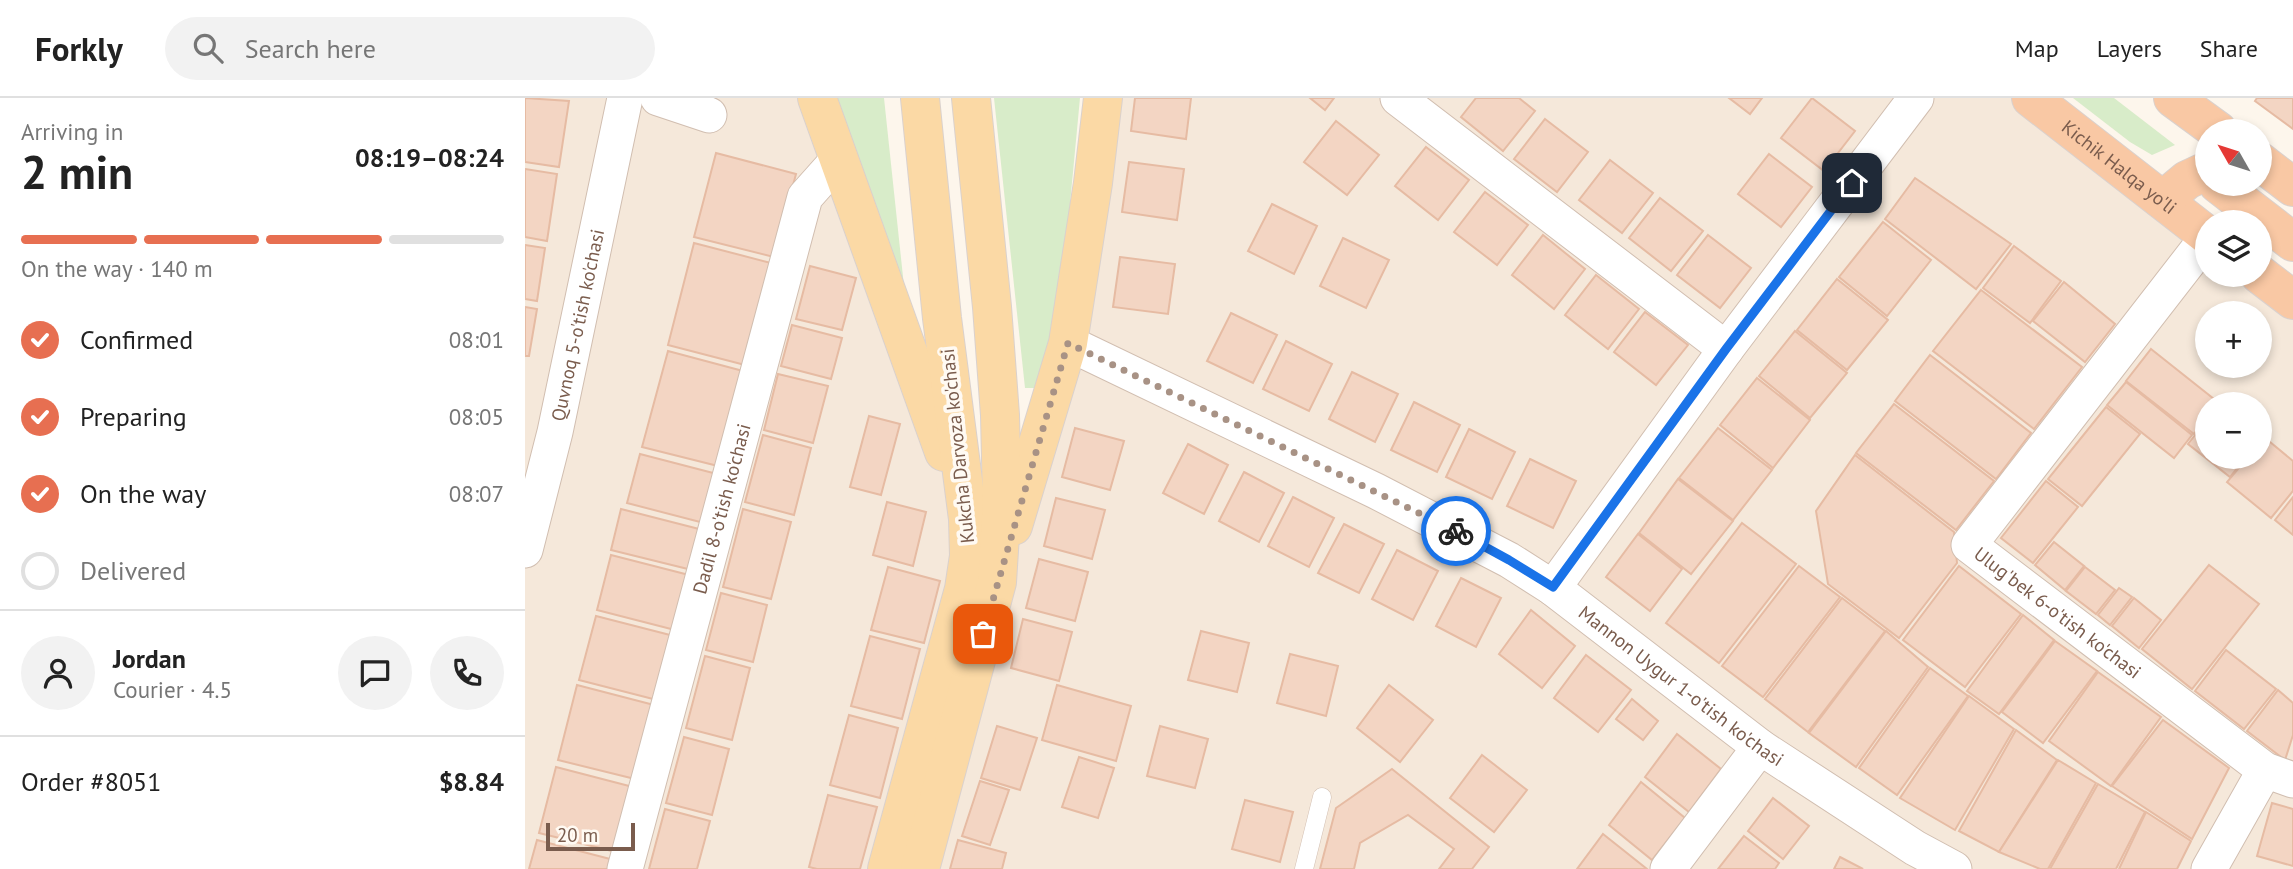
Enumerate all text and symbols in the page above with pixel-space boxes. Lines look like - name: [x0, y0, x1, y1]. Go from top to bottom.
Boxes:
- search box: [165, 17, 655, 80]
- text: Forkly: [35, 27, 123, 70]
- icon: search: [189, 29, 227, 67]
- text: Search here: [245, 32, 376, 65]
- text: Map: [2015, 33, 2059, 64]
- text: Layers: [2097, 33, 2162, 64]
- text: Share: [2200, 33, 2258, 64]
- street label: Kichik Halqa yo'li: [2057, 115, 2182, 219]
- text: Arriving in: [21, 117, 123, 146]
- north arrow: [2195, 119, 2271, 196]
- map controls: [2195, 119, 2272, 469]
- text: 08:19–08:24: [355, 141, 504, 174]
- text: 2 min: [21, 142, 133, 202]
- pin: [1822, 153, 1882, 213]
- icon: home: [1833, 164, 1871, 202]
- button: layers: [2195, 210, 2272, 287]
- street label: Quvnoq 5-o'tish ko'chasi: [546, 227, 609, 423]
- text: On the way · 140 m: [21, 254, 213, 283]
- button: +: [2195, 301, 2272, 378]
- icon: check: [21, 321, 59, 359]
- text: Confirmed: [80, 323, 193, 356]
- text: 08:01: [449, 325, 504, 354]
- street label: Kukcha Darvoza ko'chasi: [935, 348, 979, 544]
- button: −: [2195, 392, 2272, 469]
- icon: check: [21, 398, 59, 436]
- text: Preparing: [80, 400, 187, 433]
- text: 08:05: [449, 402, 504, 431]
- street label: Dadil 8-o'tish ko'chasi: [687, 421, 756, 596]
- icon: check: [21, 475, 59, 513]
- text: On the way: [80, 477, 206, 510]
- text: 08:07: [449, 479, 504, 508]
- courier: [1421, 496, 1491, 566]
- icon: bike: [1437, 512, 1475, 550]
- street label: Ulug'bek 6-o'tish ko'chasi: [1970, 541, 2146, 684]
- text: Delivered: [80, 554, 186, 587]
- street label: Mannon Uygur 1-o'tish ko'chasi: [1574, 600, 1788, 771]
- pin: [953, 604, 1013, 664]
- icon: bag: [964, 615, 1002, 653]
- button: person: [21, 636, 95, 710]
- button: chat: [338, 636, 412, 710]
- button: phone: [430, 636, 504, 710]
- text: Jordan: [113, 642, 186, 675]
- text: Courier · 4.5: [113, 675, 232, 704]
- text: Order #8051: [21, 765, 161, 798]
- text: $8.84: [439, 765, 504, 798]
- scale bar: [546, 820, 635, 852]
- text: 20 m: [557, 823, 598, 847]

